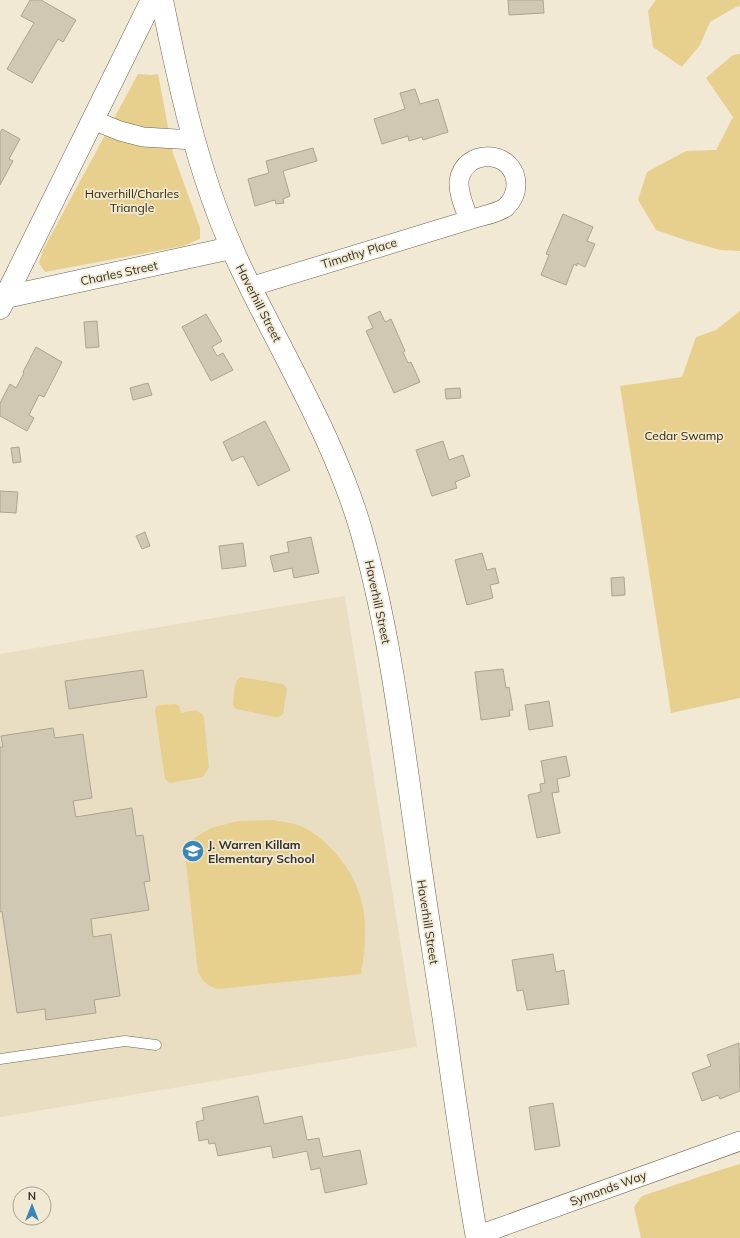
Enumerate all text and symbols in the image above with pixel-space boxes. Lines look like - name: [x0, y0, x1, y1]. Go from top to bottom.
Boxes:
- park label: Haverhill/Charles Triangle: [85, 186, 179, 215]
- street label: Timothy Place: [319, 234, 399, 272]
- street label: Charles Street: [79, 258, 159, 288]
- street label: Haverhill Street: [233, 262, 285, 344]
- park label: Cedar Swamp: [645, 428, 723, 443]
- street label: Haverhill Street: [362, 559, 394, 645]
- place label: J. Warren Killam Elementary School: [208, 837, 315, 866]
- school or university icon: J. Warren Killam Elementary School: [180, 838, 206, 864]
- street label: Haverhill Street: [414, 879, 442, 965]
- street label: Symonds Way: [568, 1167, 649, 1209]
- north arrow: [12, 1186, 52, 1226]
- text: N: [28, 1189, 36, 1203]

